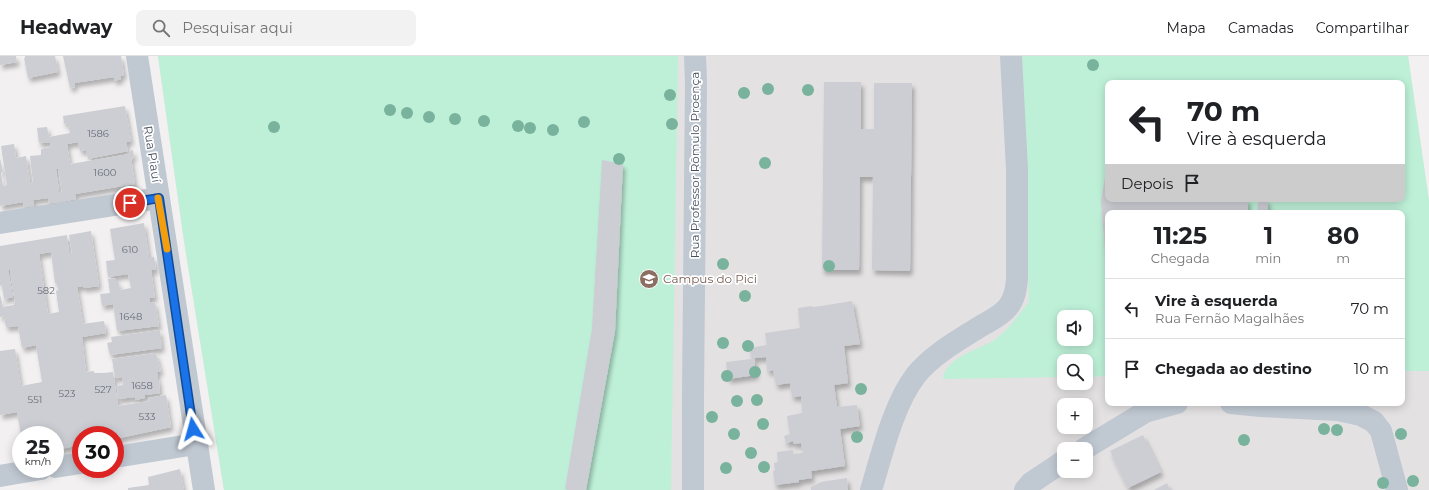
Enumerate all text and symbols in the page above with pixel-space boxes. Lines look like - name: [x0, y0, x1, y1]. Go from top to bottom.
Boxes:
- search box: [136, 10, 416, 46]
- text: Headway: [20, 16, 112, 39]
- icon: search: [150, 17, 172, 39]
- text: Pesquisar aqui: [182, 18, 293, 37]
- text: Mapa: [1167, 19, 1206, 37]
- text: Camadas: [1228, 19, 1294, 37]
- text: Compartilhar: [1316, 19, 1409, 37]
- street label: Rua Professor Rômulo Proença: [687, 72, 702, 258]
- text: 70 m: [1187, 94, 1260, 128]
- icon: left: [1121, 96, 1173, 148]
- street label: Rua Piauí: [141, 125, 164, 184]
- house number: 1586: [87, 127, 109, 140]
- text: Vire à esquerda: [1187, 128, 1327, 150]
- house number: 1600: [94, 166, 117, 179]
- icon: arrive: [1181, 172, 1203, 194]
- text: Depois: [1121, 174, 1173, 193]
- pin: [113, 186, 147, 220]
- icon: arrive: [119, 192, 141, 214]
- text: 11:25: [1153, 221, 1207, 250]
- text: 1: [1264, 221, 1273, 250]
- text: 80: [1327, 221, 1359, 250]
- house number: 610: [122, 243, 139, 256]
- text: Chegada: [1151, 250, 1210, 266]
- text: min: [1255, 250, 1281, 266]
- text: m: [1336, 250, 1350, 266]
- school or university icon: Campus do Pici: [638, 268, 660, 290]
- place label: Campus do Pici: [663, 271, 757, 286]
- house number: 582: [37, 284, 55, 297]
- text: Vire à esquerda: [1155, 291, 1278, 310]
- icon: left: [1121, 298, 1143, 320]
- text: 70 m: [1351, 299, 1389, 318]
- house number: 1648: [120, 310, 142, 323]
- map controls: [1057, 310, 1093, 478]
- button: sound: [1057, 310, 1093, 346]
- text: Rua Fernão Magalhães: [1155, 310, 1304, 326]
- button: search: [1057, 354, 1093, 390]
- icon: arrive: [1121, 358, 1143, 380]
- text: Chegada ao destino: [1155, 359, 1312, 378]
- text: 10 m: [1354, 359, 1389, 378]
- house number: 1658: [131, 379, 153, 392]
- house number: 527: [94, 383, 112, 396]
- house number: 523: [59, 387, 76, 400]
- house number: 551: [28, 393, 42, 406]
- button: +: [1057, 398, 1093, 434]
- position arrow: [172, 408, 214, 450]
- house number: 533: [139, 410, 156, 423]
- speed limit sign: 30: [72, 426, 124, 478]
- text: 25: [26, 435, 50, 459]
- button: −: [1057, 442, 1093, 478]
- text: km/h: [25, 455, 51, 468]

